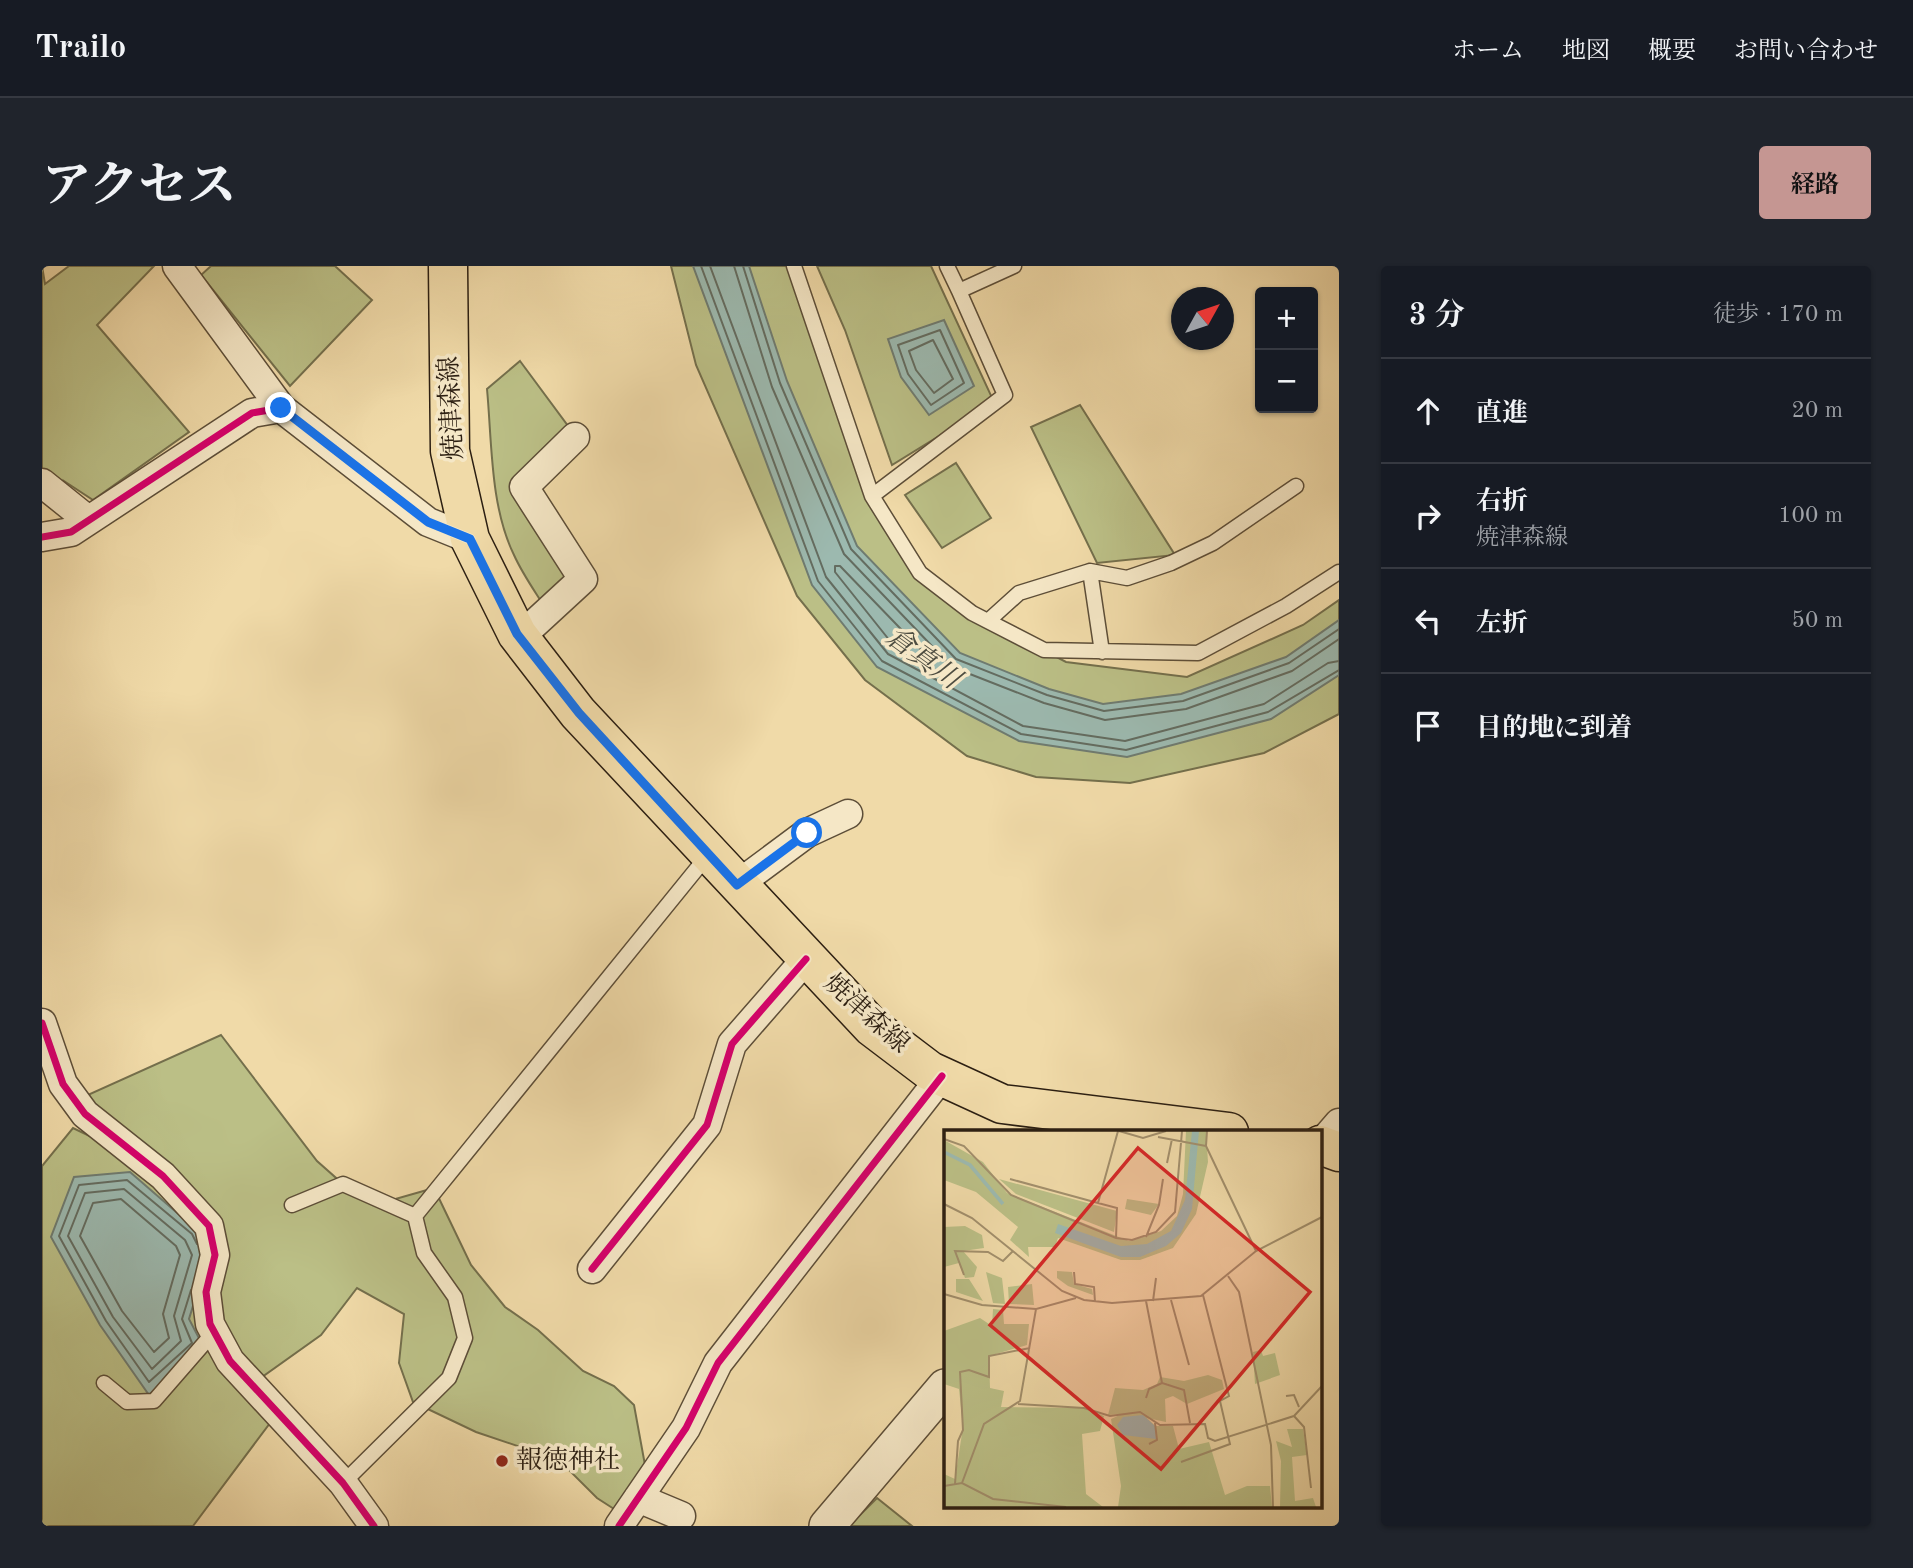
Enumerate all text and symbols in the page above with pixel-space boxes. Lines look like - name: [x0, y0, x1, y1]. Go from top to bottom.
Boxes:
- text: Trailo: [35, 32, 126, 65]
- text: ホーム: [1452, 40, 1524, 64]
- text: 地図: [1562, 40, 1610, 64]
- text: 概要: [1648, 40, 1696, 64]
- text: お問い合わせ: [1734, 40, 1878, 64]
- button: 経路: [1759, 146, 1871, 219]
- text: アクセス: [42, 164, 237, 213]
- north arrow: [1171, 287, 1234, 350]
- map controls: [1255, 287, 1318, 413]
- button: +: [1255, 287, 1318, 350]
- text: 3 分: [1409, 301, 1465, 331]
- text: 徒歩 · 170 m: [1713, 303, 1843, 326]
- button: −: [1255, 350, 1318, 413]
- street label: 焼津森線: [434, 355, 468, 461]
- route end: [265, 392, 296, 423]
- icon: ahead: [1409, 392, 1447, 430]
- text: 20 m: [1792, 399, 1843, 422]
- text: 直進: [1476, 401, 1528, 427]
- text: 右折: [1476, 489, 1528, 515]
- icon: right: [1409, 497, 1447, 535]
- text: 100 m: [1778, 504, 1843, 527]
- text: 焼津森線: [1476, 526, 1568, 549]
- icon: left: [1409, 602, 1447, 640]
- text: 50 m: [1792, 609, 1843, 632]
- text: 左折: [1476, 611, 1528, 637]
- water label: 倉真川: [880, 621, 968, 697]
- icon: arrive: [1409, 707, 1447, 745]
- text: 目的地に到着: [1476, 716, 1632, 742]
- route start: [791, 817, 822, 848]
- street label: 焼津森線: [819, 968, 915, 1058]
- inset map: [944, 1130, 1322, 1508]
- place label: 報徳神社: [516, 1446, 620, 1474]
- marker: 報徳神社: [494, 1453, 510, 1469]

